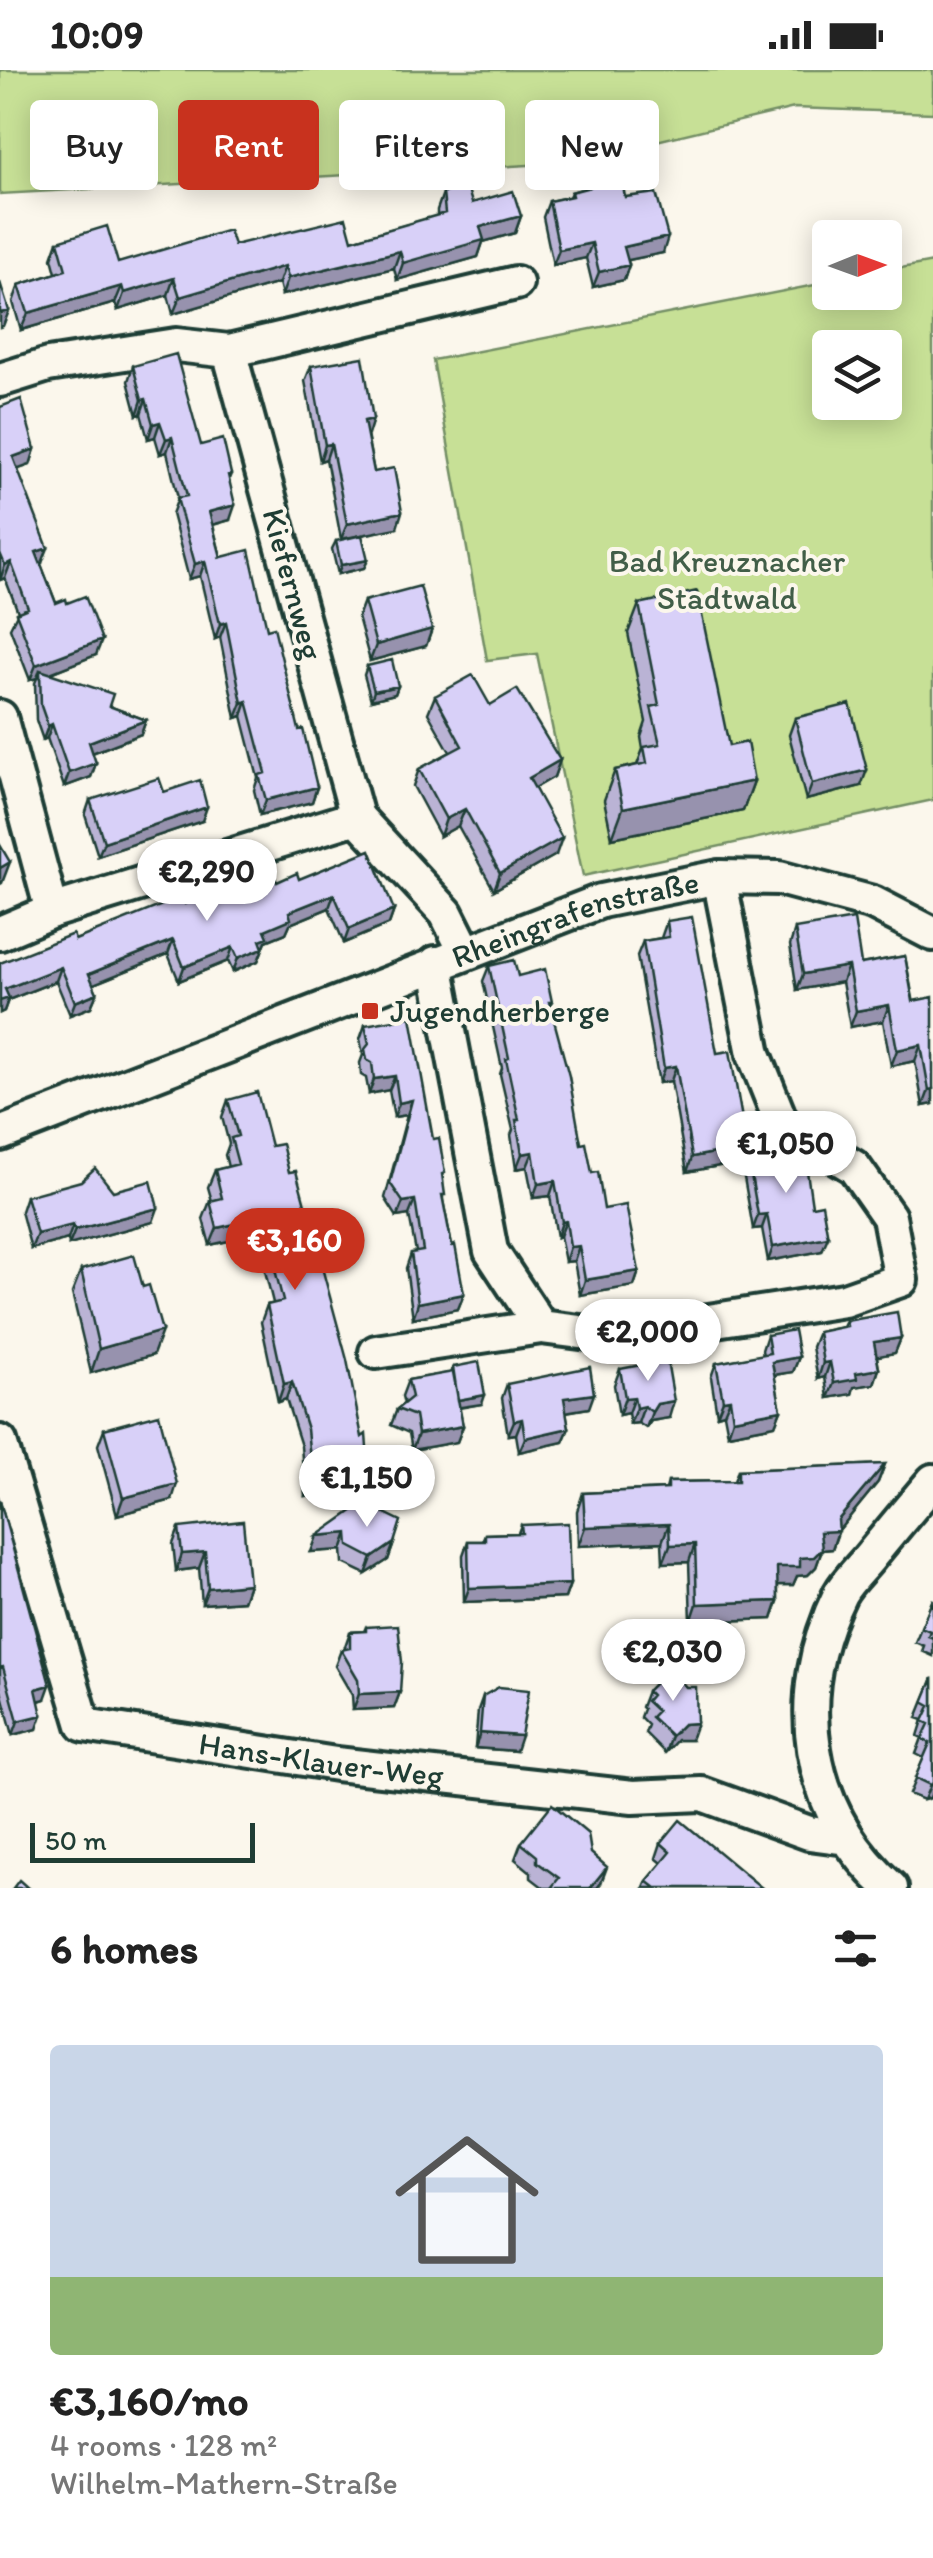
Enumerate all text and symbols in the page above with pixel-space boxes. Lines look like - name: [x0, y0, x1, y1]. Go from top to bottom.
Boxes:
- text: 10:09: [50, 12, 144, 58]
- chip: Buy: [30, 100, 158, 190]
- chip: Rent: [178, 100, 319, 190]
- chip: Filters: [339, 100, 505, 190]
- chip: New: [525, 100, 659, 190]
- north arrow: [812, 220, 902, 310]
- map controls: [812, 220, 902, 420]
- button: layers: [812, 330, 902, 420]
- street label: Kiefernweg: [255, 504, 332, 664]
- park label: Bad Kreuznacher Stadtwald: [609, 542, 845, 617]
- pin: €2,290: [126, 839, 288, 924]
- text: €2,290: [159, 852, 255, 890]
- street label: Rheingrafenstraße: [446, 863, 702, 976]
- place label: Jugendherberge: [390, 992, 610, 1030]
- marker: Jugendherberge: [359, 1000, 381, 1022]
- pin: €1,050: [705, 1111, 867, 1196]
- text: €1,050: [738, 1124, 834, 1162]
- pin: €3,160: [214, 1208, 376, 1293]
- text: €3,160: [248, 1221, 342, 1259]
- pin: €2,000: [567, 1299, 729, 1384]
- text: €2,000: [597, 1312, 699, 1350]
- pin: €1,150: [286, 1445, 448, 1530]
- text: €1,150: [321, 1458, 413, 1496]
- pin: €2,030: [592, 1619, 754, 1704]
- text: €2,030: [623, 1632, 723, 1670]
- street label: Hans-Klauer-Weg: [196, 1724, 446, 1795]
- scale bar: [30, 1818, 255, 1862]
- text: 50 m: [45, 1823, 107, 1857]
- icon: filters: [828, 1921, 883, 1976]
- text: 6 homes: [50, 1923, 198, 1974]
- icon: home: [377, 2110, 557, 2290]
- text: €3,160/mo: [50, 2375, 249, 2426]
- text: 4 rooms · 128 m²: [50, 2426, 277, 2464]
- text: Wilhelm-Mathern-Straße: [50, 2464, 398, 2502]

